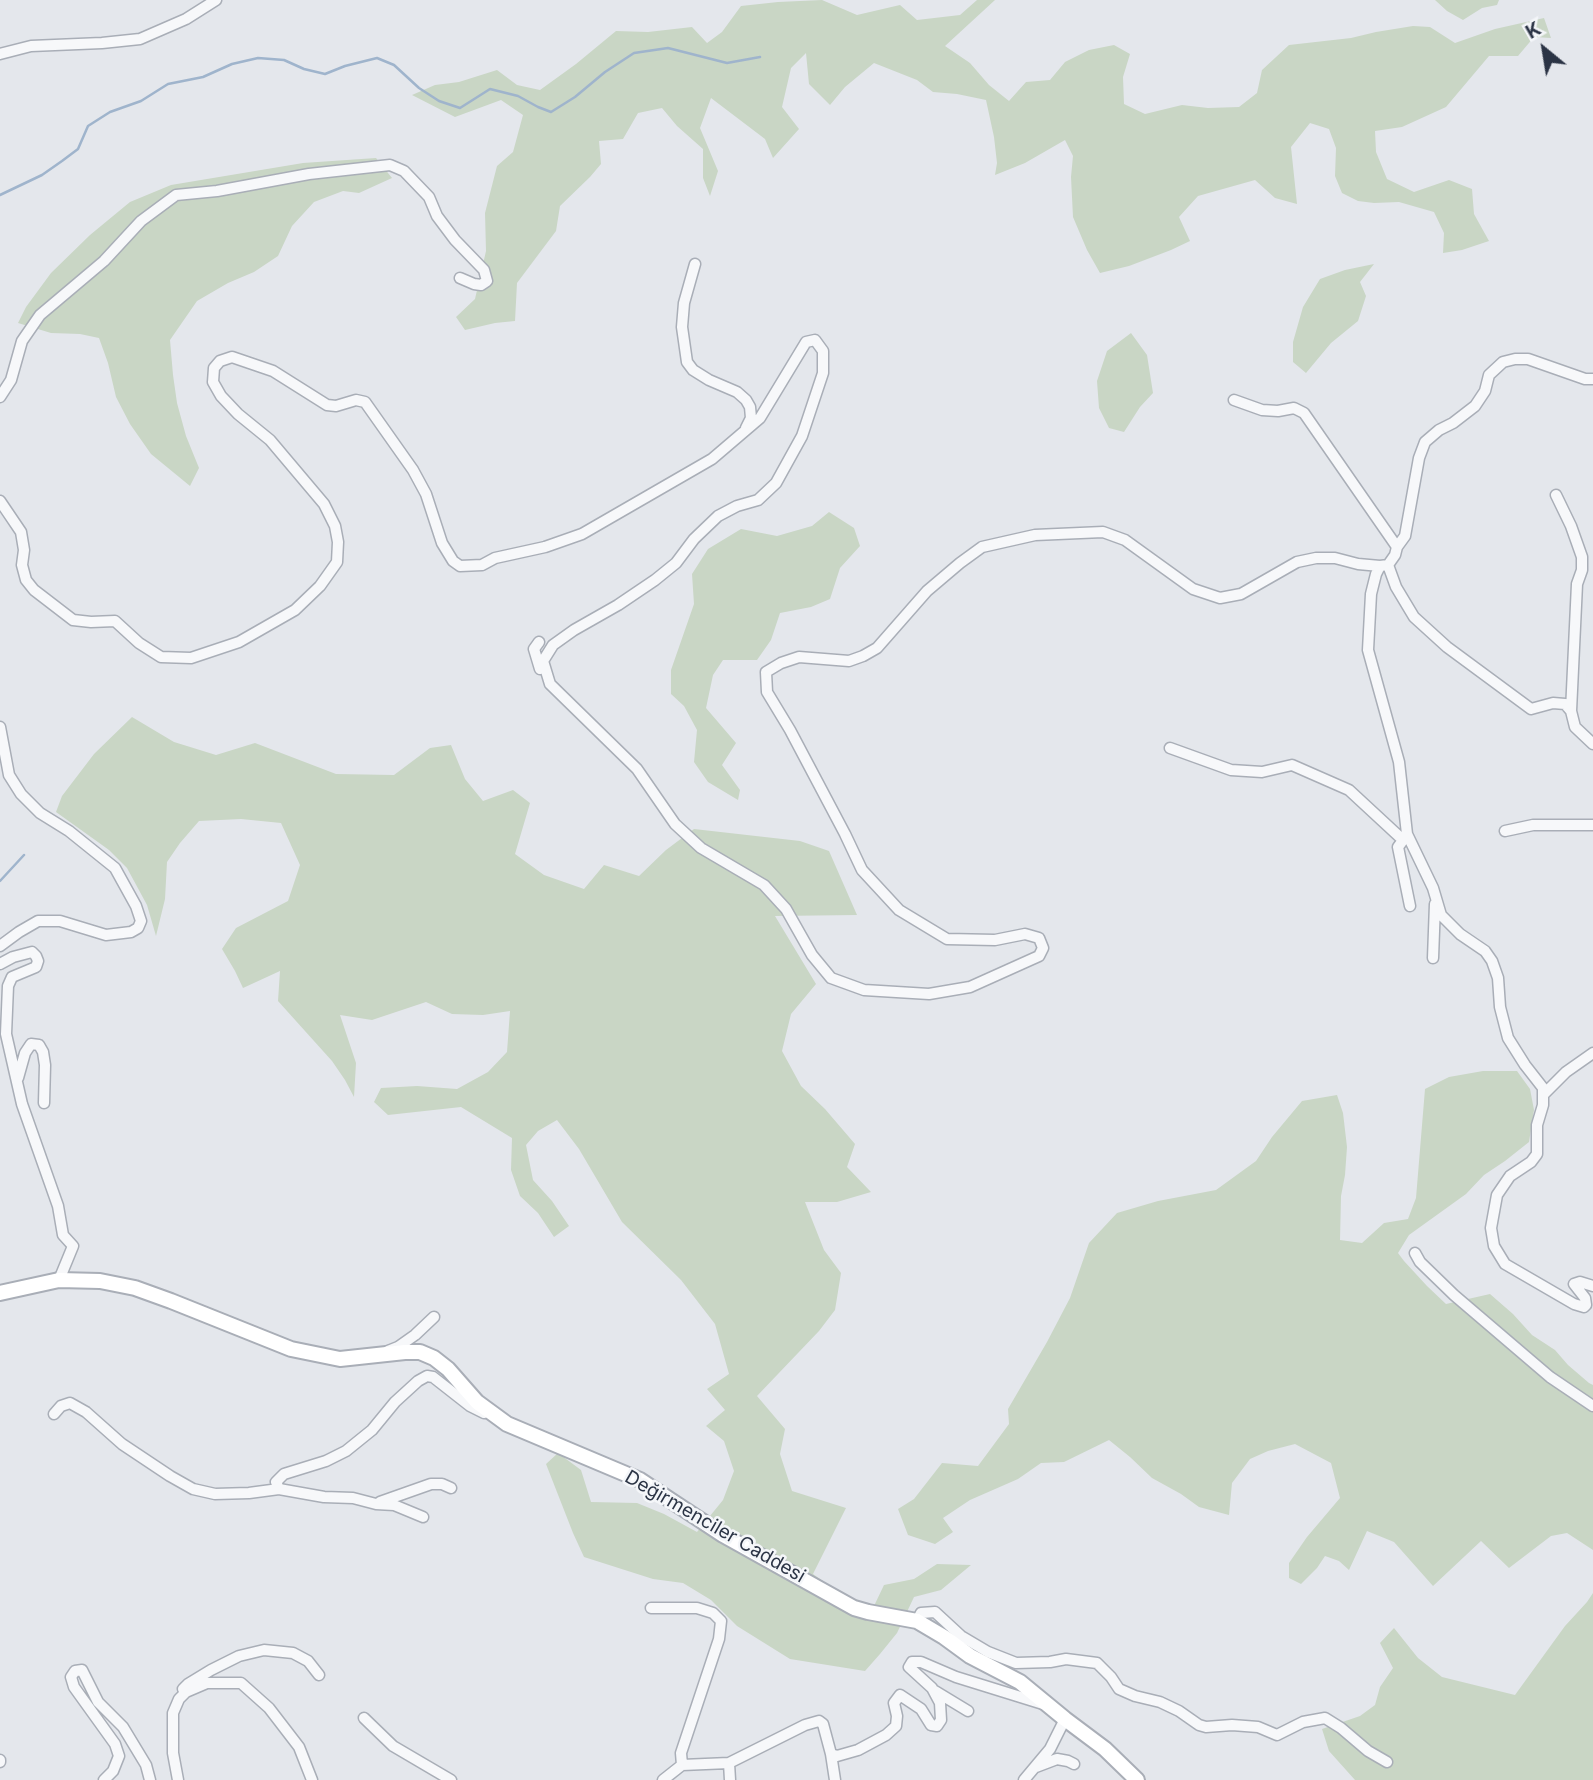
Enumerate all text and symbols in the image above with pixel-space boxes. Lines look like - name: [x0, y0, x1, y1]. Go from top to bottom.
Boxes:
- north arrow: [1509, 14, 1579, 84]
- text: K: [1522, 17, 1545, 44]
- street label: Değirmenciler Caddesi: [621, 1466, 809, 1588]

